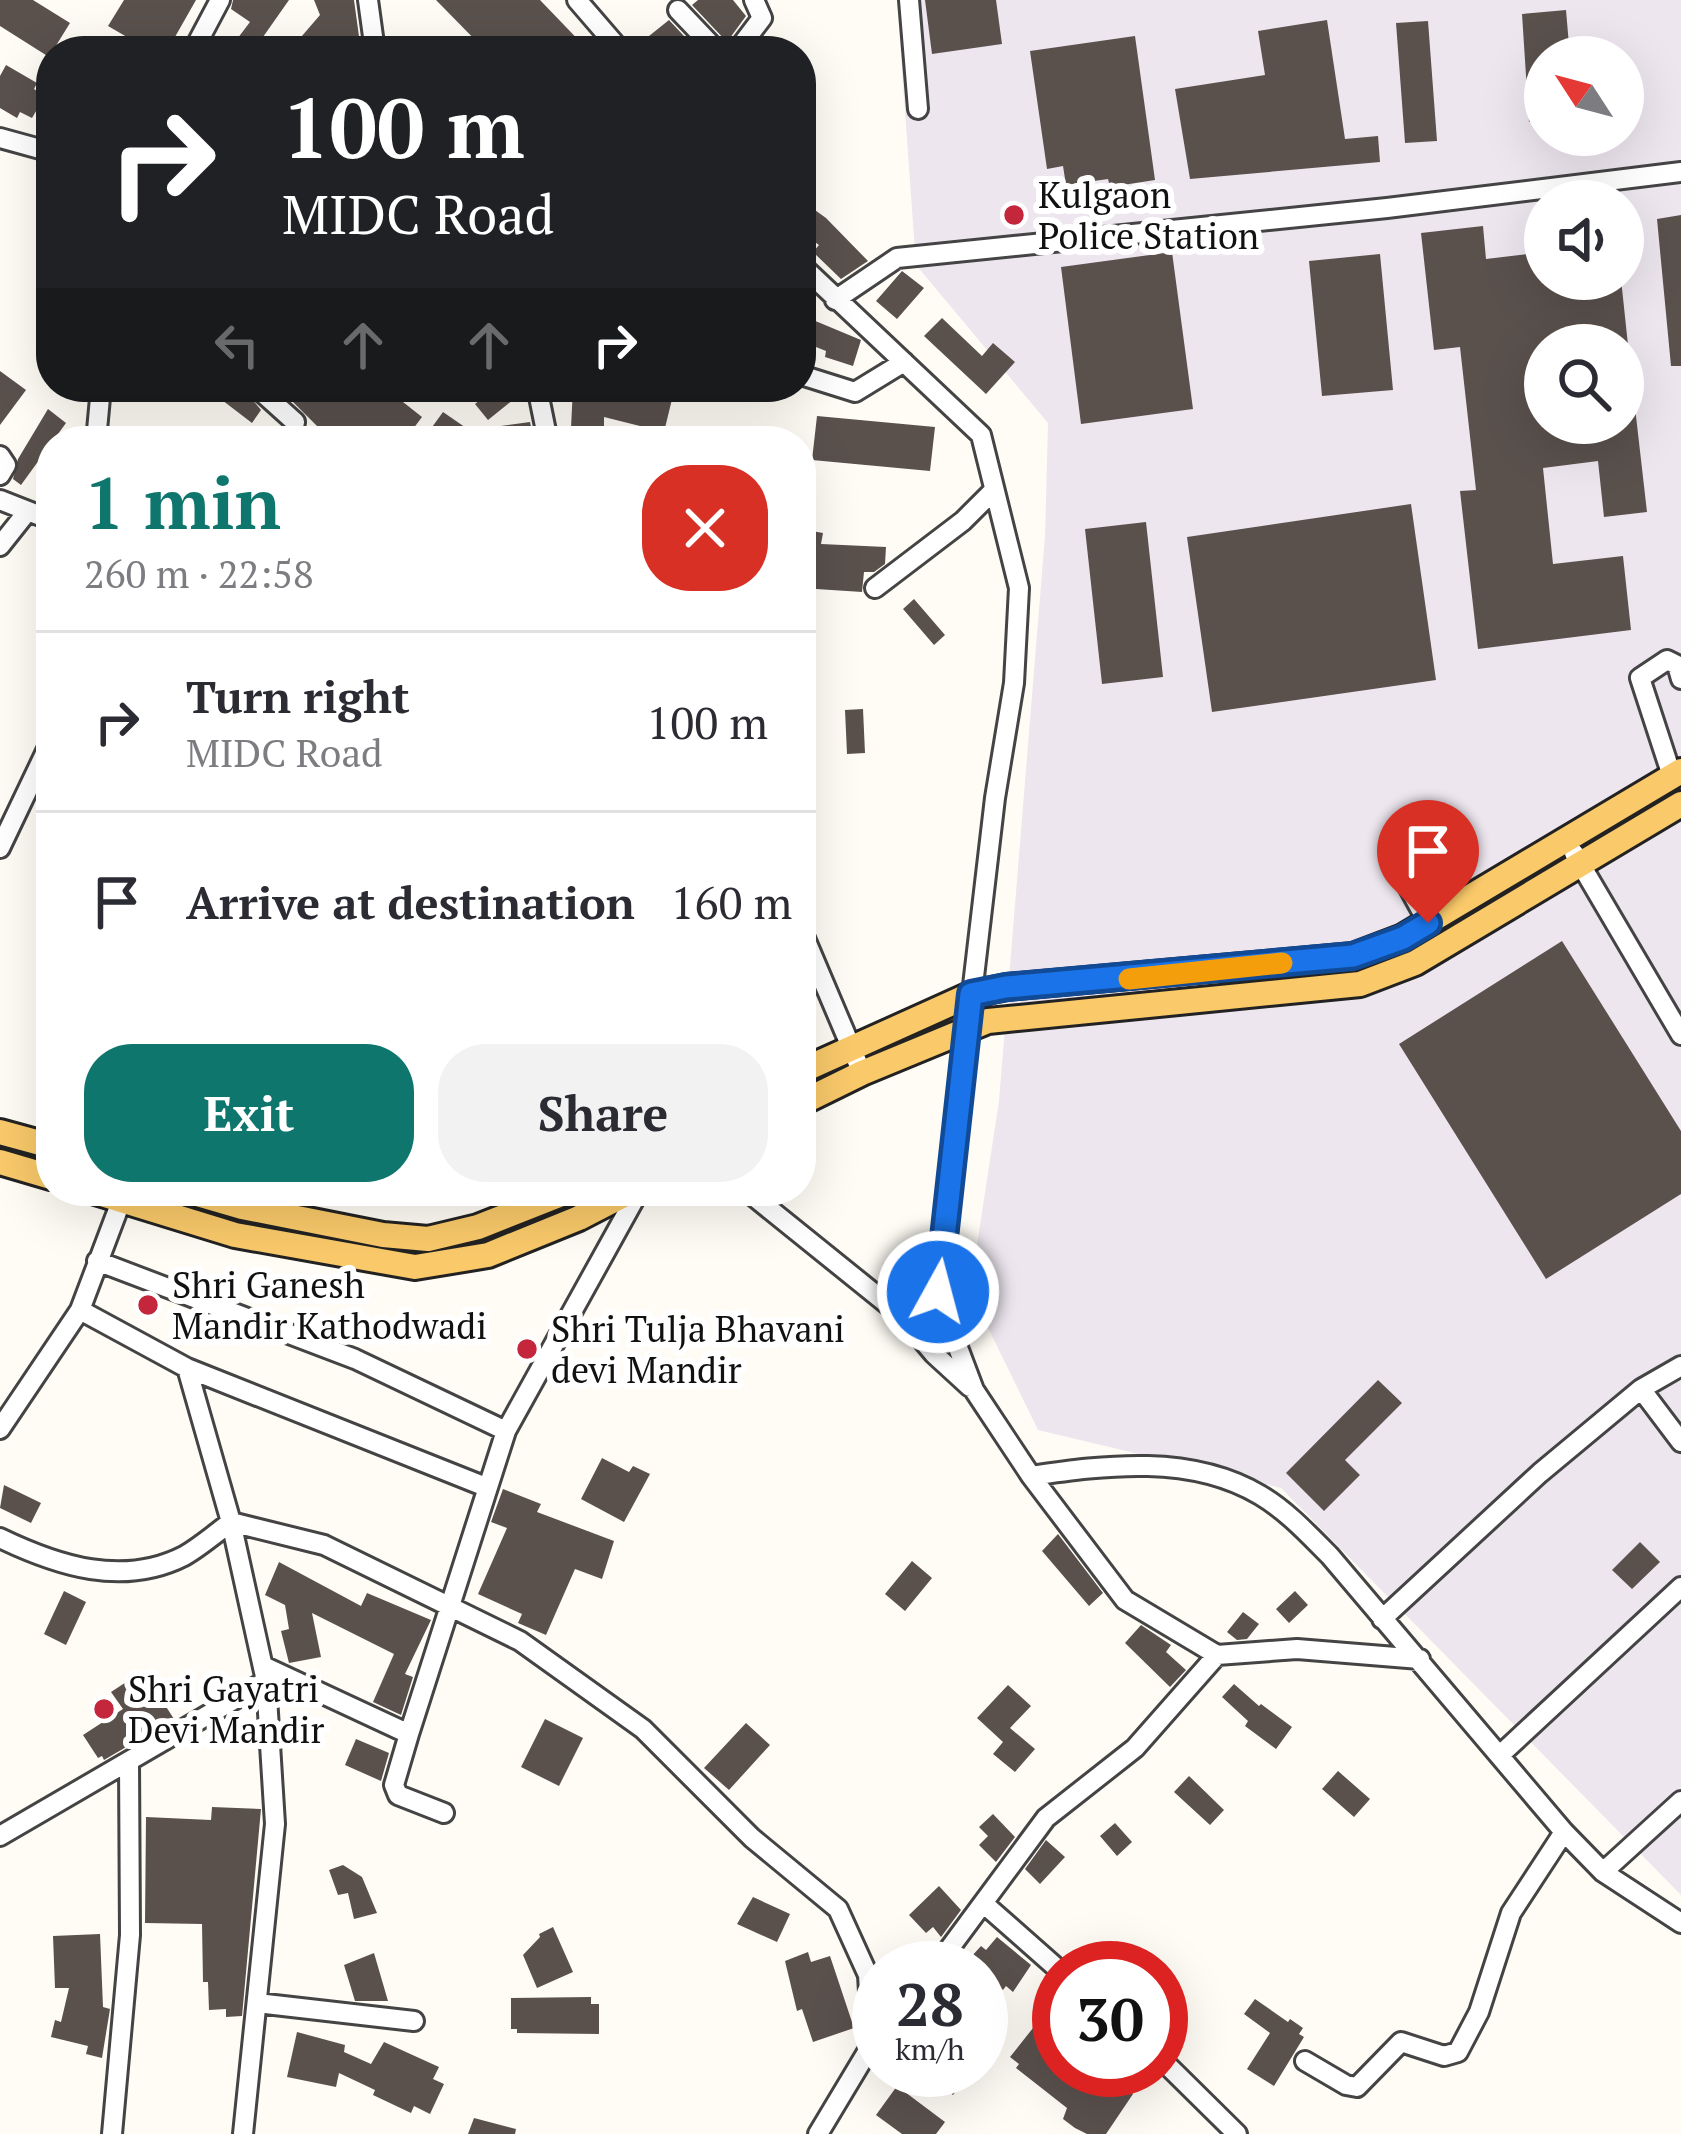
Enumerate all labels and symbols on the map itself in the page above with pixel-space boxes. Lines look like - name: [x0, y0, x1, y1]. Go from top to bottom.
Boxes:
- north arrow: [1524, 36, 1644, 156]
- place label: Kulgaon Police Station: [1038, 171, 1259, 259]
- marker: Kulgaon Police Station: [1001, 202, 1027, 228]
- pin: [1377, 800, 1479, 923]
- position arrow: [875, 1229, 1001, 1355]
- place label: Shri Ganesh Mandir Kathodwadi: [172, 1261, 487, 1349]
- marker: Shri Ganesh Mandir Kathodwadi: [135, 1292, 161, 1318]
- place label: Shri Tulja Bhavani devi Mandir: [551, 1305, 845, 1393]
- marker: Shri Tulja Bhavani devi Mandir: [514, 1336, 540, 1362]
- place label: Shri Gayatri Devi Mandir: [128, 1665, 324, 1753]
- marker: Shri Gayatri Devi Mandir: [91, 1696, 117, 1722]
- speed limit sign: 30: [1032, 1941, 1188, 2097]

